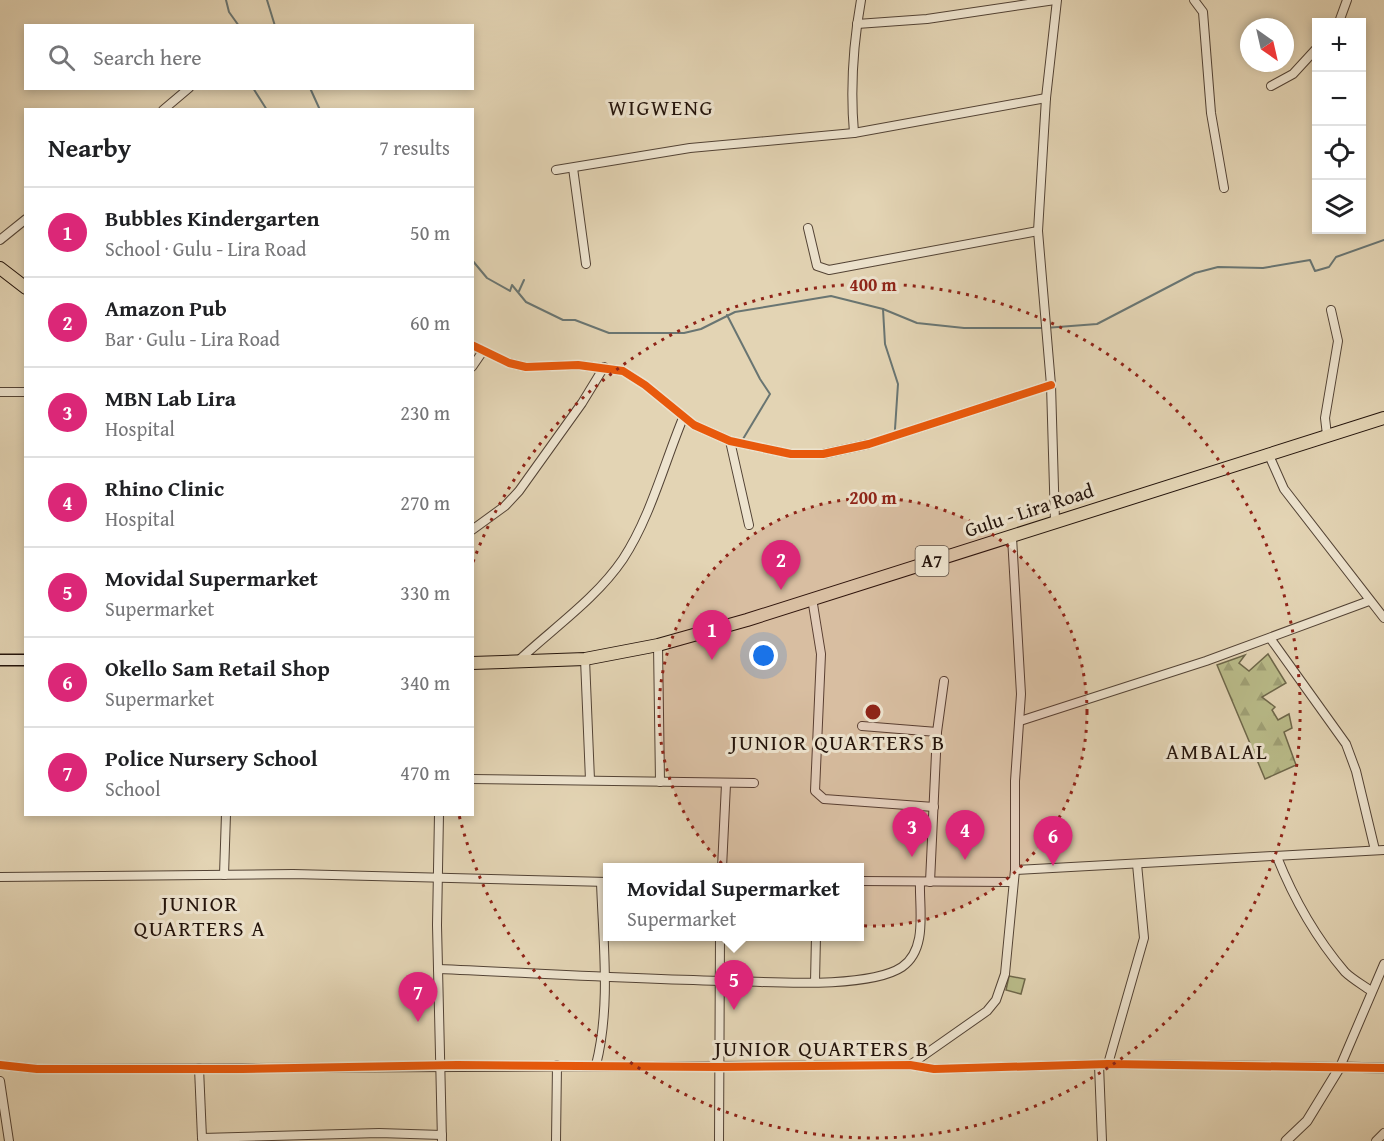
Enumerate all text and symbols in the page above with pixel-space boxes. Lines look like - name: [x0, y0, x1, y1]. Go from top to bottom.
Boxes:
- north arrow: [1240, 18, 1294, 72]
- map controls: [1312, 18, 1366, 234]
- button: +: [1312, 18, 1366, 72]
- search box: [24, 24, 474, 90]
- icon: search: [45, 41, 78, 74]
- text: Search here: [93, 41, 202, 73]
- button: −: [1312, 72, 1366, 126]
- district label: WIGWENG: [608, 91, 714, 123]
- button: locate: [1312, 126, 1366, 180]
- text: Nearby: [48, 128, 131, 167]
- text: 7 results: [379, 133, 450, 162]
- button: layers: [1312, 180, 1366, 234]
- text: Bubbles Kindergarten: [105, 202, 320, 234]
- text: 1: [62, 218, 73, 247]
- text: 50 m: [410, 218, 450, 247]
- text: School · Gulu - Lira Road: [105, 234, 307, 263]
- text: 400 m: [849, 271, 897, 298]
- text: Amazon Pub: [105, 292, 227, 324]
- text: 2: [62, 308, 73, 337]
- text: 60 m: [410, 308, 450, 337]
- text: Bar · Gulu - Lira Road: [105, 324, 280, 353]
- text: MBN Lab Lira: [105, 382, 236, 414]
- text: 3: [62, 398, 73, 427]
- text: 230 m: [400, 398, 450, 427]
- text: Hospital: [105, 414, 175, 443]
- text: Rhino Clinic: [105, 472, 224, 504]
- street label: Gulu - Lira Road: [961, 475, 1097, 544]
- text: 200 m: [849, 484, 897, 511]
- text: 4: [62, 488, 73, 517]
- text: 270 m: [400, 488, 450, 517]
- text: Hospital: [105, 504, 175, 533]
- pin: 2: [762, 540, 800, 590]
- road number: A7: [916, 546, 948, 576]
- text: Movidal Supermarket: [105, 562, 318, 594]
- text: 5: [62, 578, 73, 607]
- text: 330 m: [400, 578, 450, 607]
- text: Supermarket: [105, 594, 214, 623]
- pin: 1: [692, 610, 732, 660]
- your location: [749, 641, 778, 670]
- text: Okello Sam Retail Shop: [105, 652, 330, 684]
- text: 6: [62, 668, 73, 697]
- text: 340 m: [400, 668, 450, 697]
- text: Supermarket: [105, 684, 214, 713]
- centre of rings: [863, 702, 883, 722]
- district label: JUNIOR QUARTERS B: [727, 726, 946, 758]
- district label: AMBALAL: [1166, 735, 1268, 767]
- text: Police Nursery School: [105, 742, 317, 774]
- text: 7: [62, 758, 73, 787]
- text: 470 m: [400, 758, 450, 787]
- text: School: [105, 774, 161, 803]
- pin: 3: [892, 808, 932, 857]
- pin: 4: [946, 810, 984, 860]
- pin: 6: [1034, 816, 1072, 866]
- popup: [603, 863, 864, 941]
- text: Movidal Supermarket: [627, 872, 840, 904]
- district label: JUNIOR QUARTERS A: [134, 887, 266, 944]
- text: Supermarket: [627, 904, 736, 933]
- pin: 5: [714, 960, 754, 1010]
- pin: 7: [398, 972, 438, 1022]
- district label: JUNIOR QUARTERS B: [711, 1032, 930, 1064]

